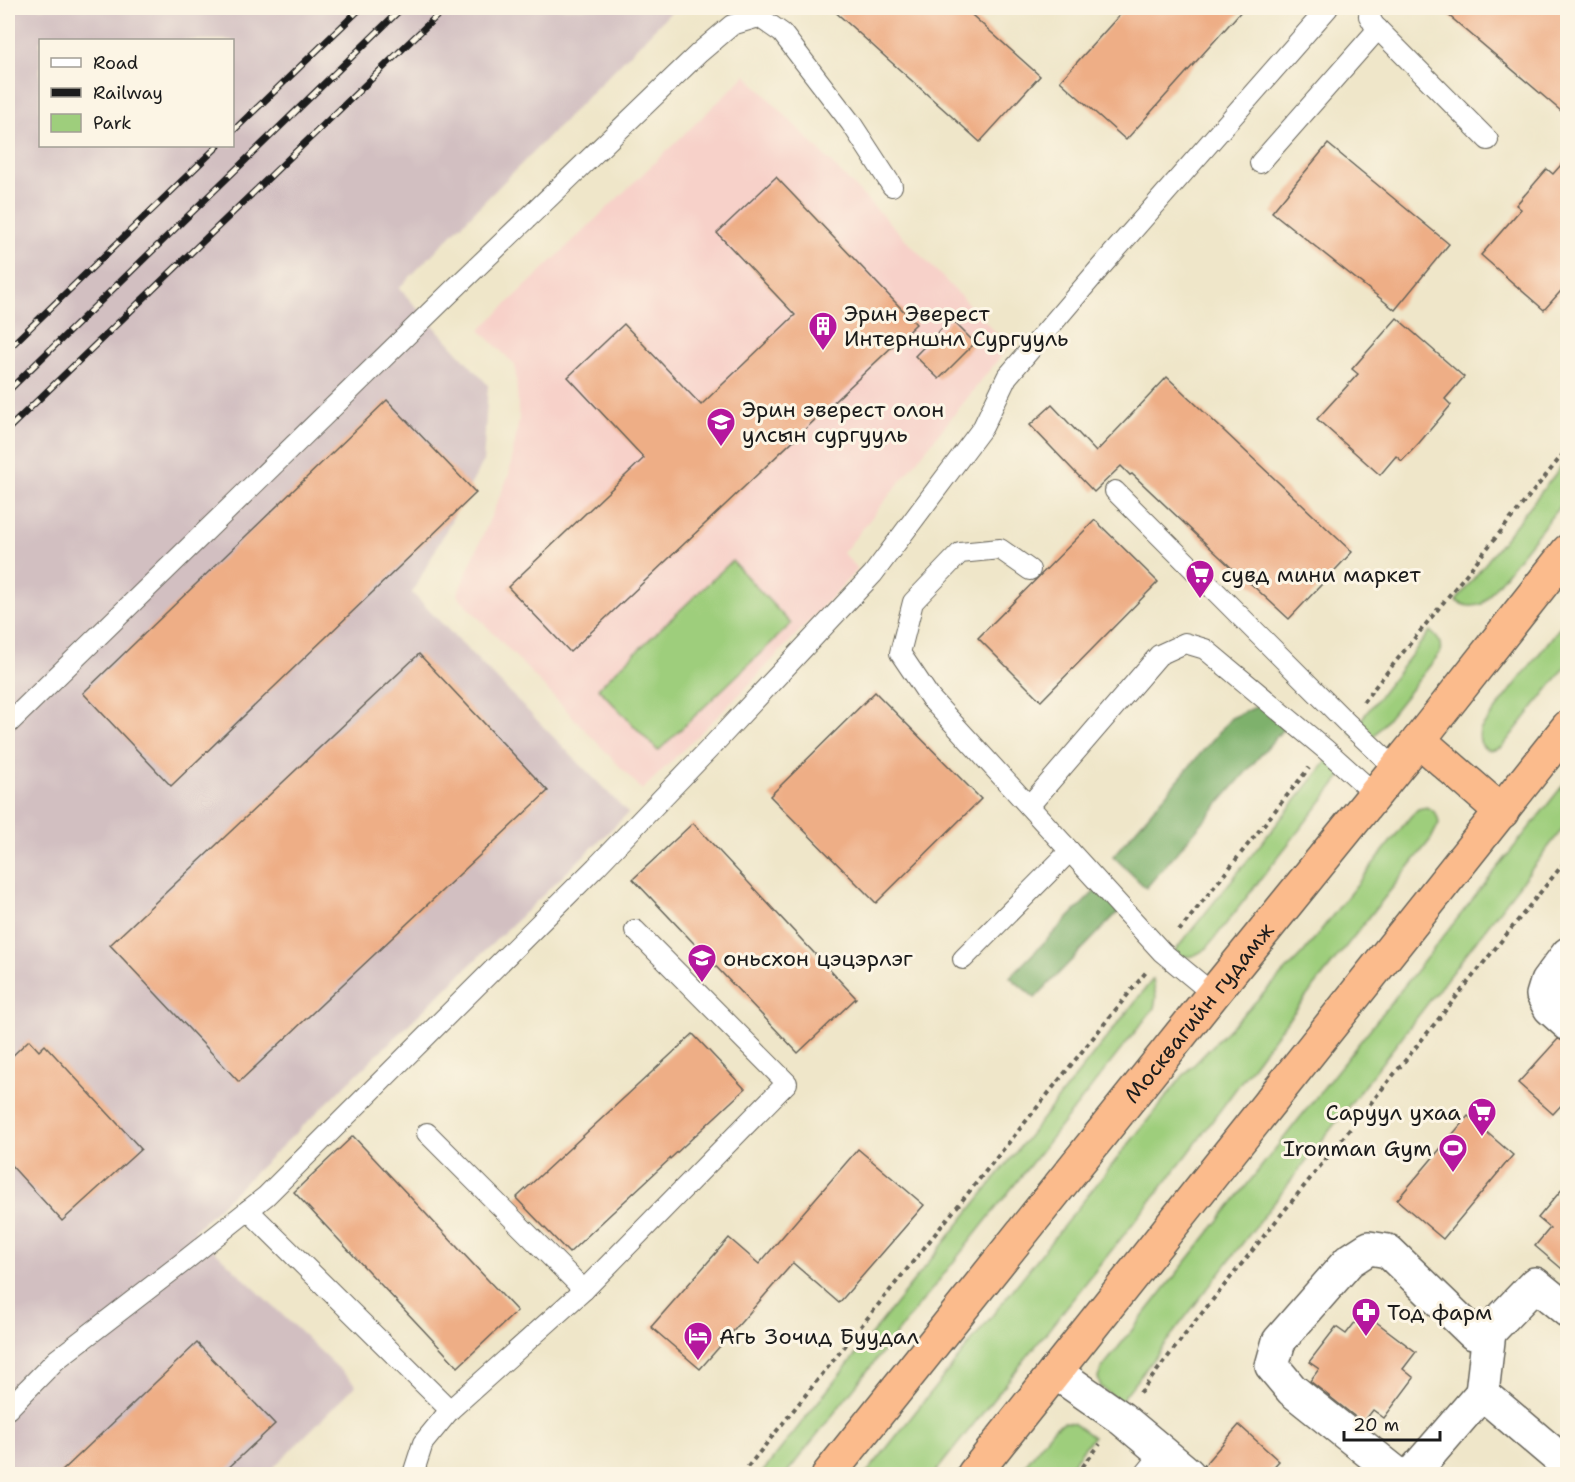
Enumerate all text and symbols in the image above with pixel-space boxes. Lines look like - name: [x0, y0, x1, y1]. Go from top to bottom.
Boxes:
- legend: [39, 39, 234, 147]
- text: Road: [93, 51, 138, 75]
- text: Railway: [93, 81, 163, 105]
- text: Park: [93, 111, 132, 135]
- place label: Эрин Эверест Интерншнл Сургууль: [844, 299, 1069, 353]
- building icon: Эрин Эверест Интерншнл Сургууль: [807, 310, 839, 352]
- place label: Эрин эверест олон улсын сургууль: [742, 395, 944, 449]
- school or university icon: Эрин эверест олон улсын сургууль: [705, 406, 737, 448]
- supermarket icon: сувд мини маркет: [1184, 558, 1216, 600]
- place label: сувд мини маркет: [1221, 560, 1421, 589]
- street label: Москвагийн гудамж: [1117, 916, 1281, 1109]
- school or university icon: оньсхон цэцэрлэг: [686, 942, 718, 984]
- place label: оньсхон цэцэрлэг: [723, 944, 913, 973]
- supermarket icon: Саруул ухаа: [1466, 1096, 1498, 1138]
- place label: Саруул ухаа: [1325, 1098, 1461, 1127]
- sports icon: Ironman Gym: [1437, 1132, 1469, 1174]
- place label: Ironman Gym: [1283, 1134, 1432, 1163]
- pharmacy icon: Тод фарм: [1350, 1296, 1382, 1338]
- place label: Тод фарм: [1387, 1298, 1492, 1327]
- hotel icon: Агь 3очид Буудал: [682, 1320, 714, 1362]
- place label: Агь 3очид Буудал: [719, 1322, 919, 1351]
- scale bar: [1344, 1404, 1440, 1442]
- text: 20 m: [1353, 1413, 1399, 1437]

